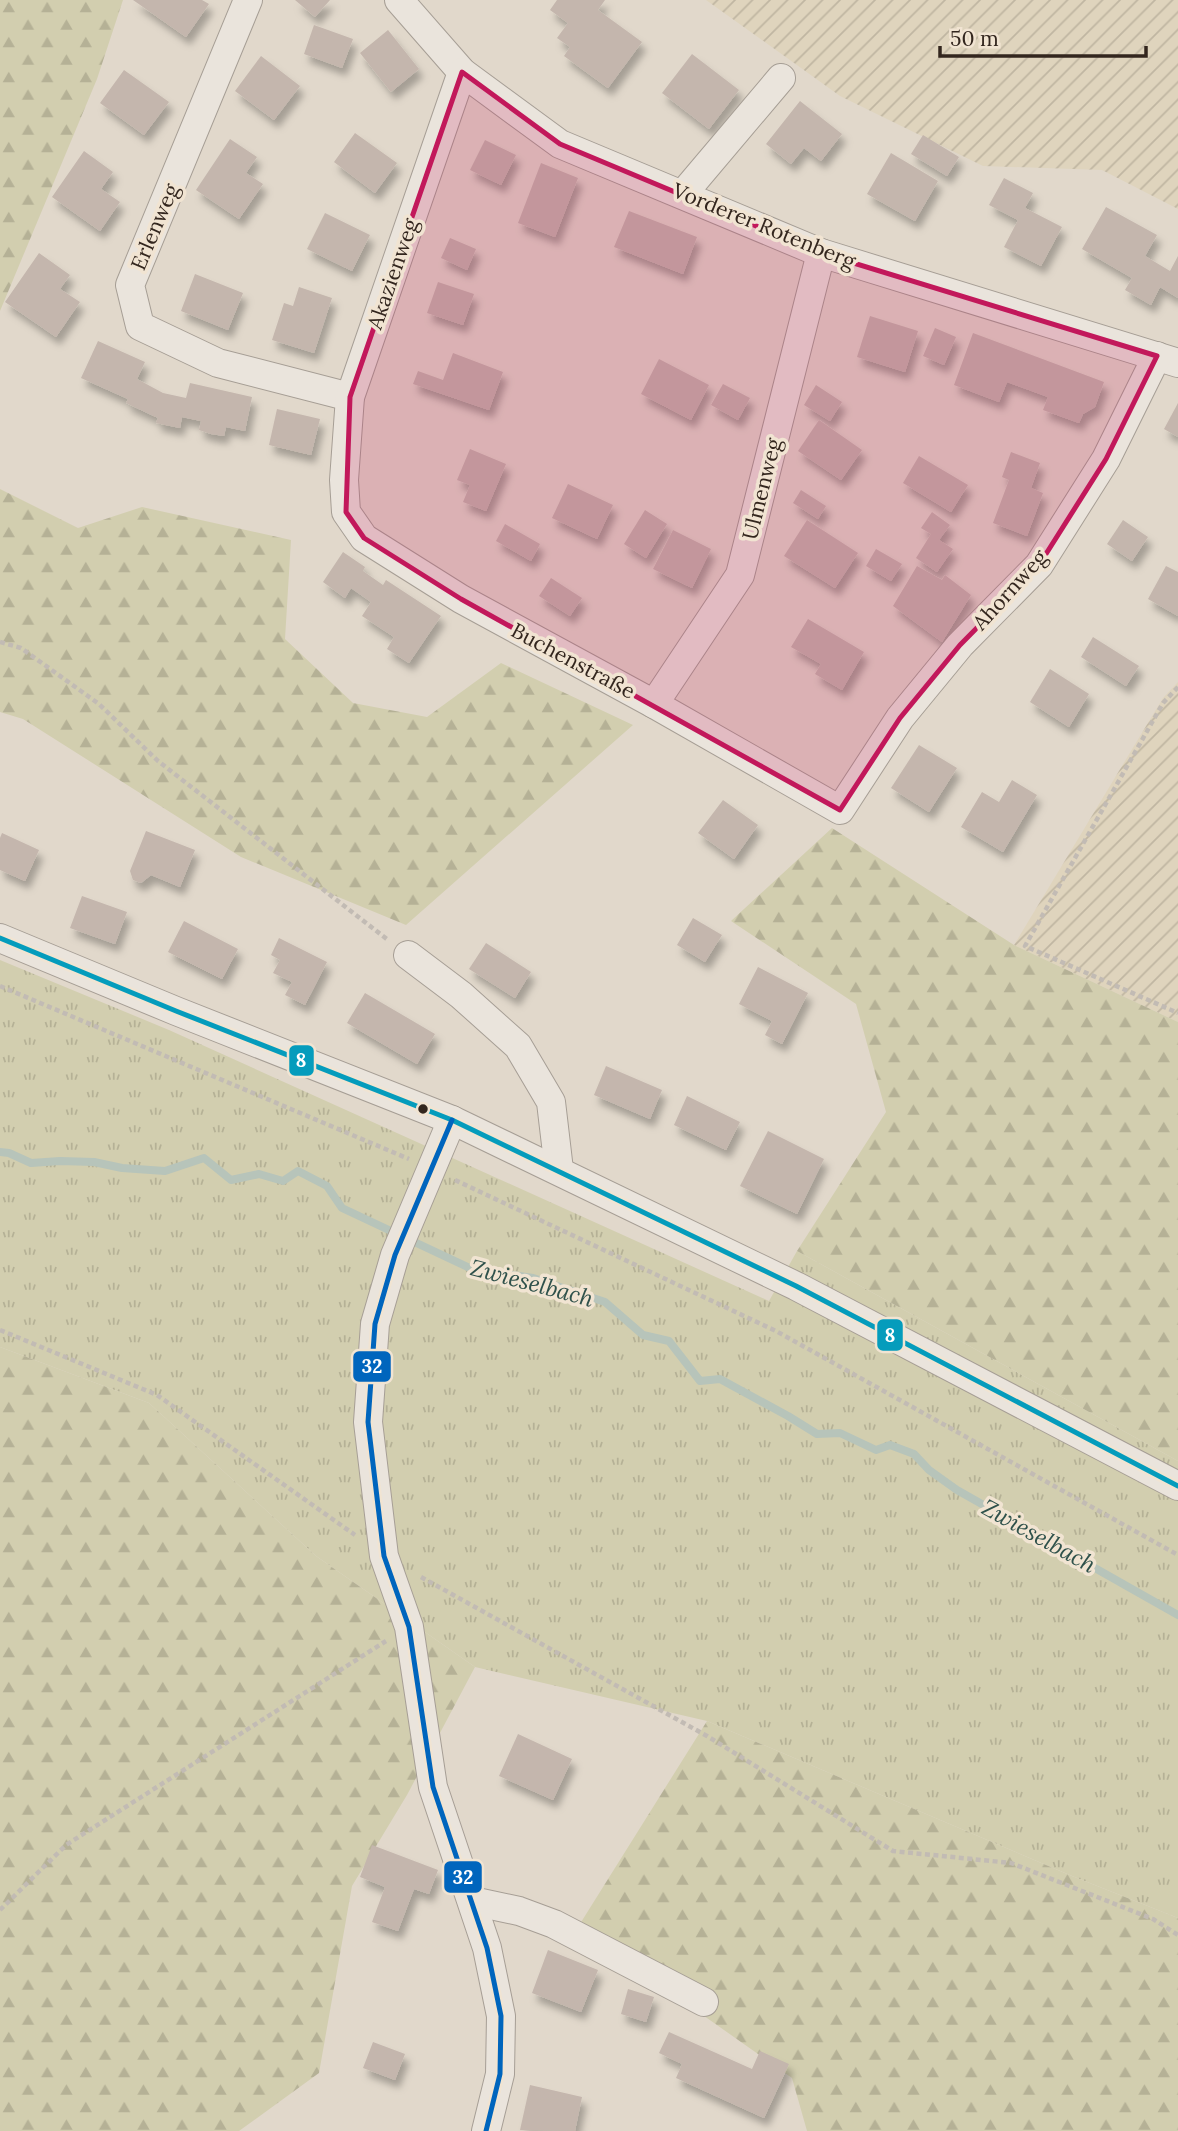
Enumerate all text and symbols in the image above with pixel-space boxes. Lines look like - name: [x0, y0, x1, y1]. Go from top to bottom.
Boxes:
- scale bar: [940, 14, 1146, 58]
- text: 50 m: [950, 25, 999, 52]
- street label: Vorderer Rotenberg: [668, 176, 860, 275]
- street label: Erlenweg: [124, 179, 185, 274]
- street label: Akazienweg: [361, 215, 424, 334]
- street label: Ulmenweg: [736, 435, 787, 542]
- street label: Ahornweg: [966, 544, 1053, 636]
- street label: Buchenstraße: [507, 617, 640, 705]
- line badge: 8: [288, 1044, 315, 1077]
- text: 8: [296, 1048, 307, 1072]
- unlabelled marker: [416, 1102, 430, 1116]
- water label: Zwieselbach: [467, 1252, 597, 1313]
- line badge: 8: [876, 1318, 904, 1352]
- text: 8: [885, 1323, 896, 1347]
- line badge: 32: [352, 1350, 392, 1383]
- text: 32: [362, 1354, 382, 1378]
- water label: Zwieselbach: [977, 1492, 1101, 1579]
- line badge: 32: [443, 1860, 483, 1894]
- text: 32: [453, 1865, 473, 1889]

